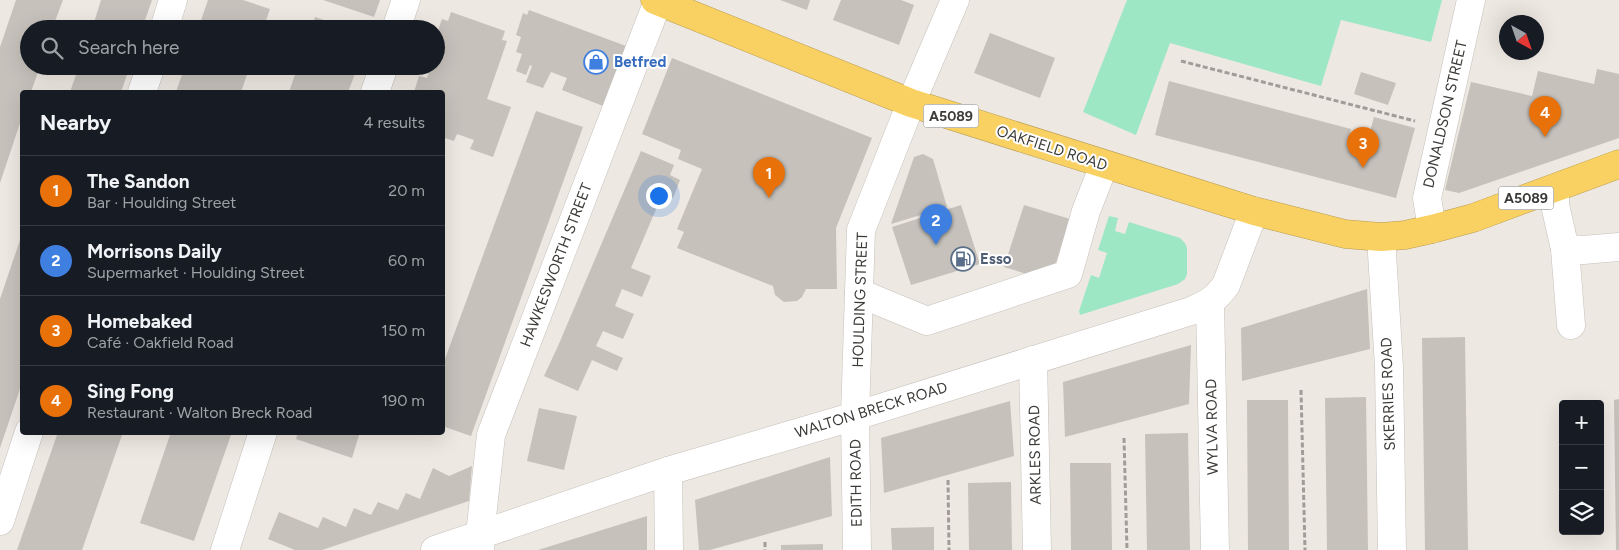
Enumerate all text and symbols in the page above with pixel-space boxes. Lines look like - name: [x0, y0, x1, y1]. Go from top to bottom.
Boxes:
- north arrow: [1499, 15, 1544, 60]
- search box: [20, 20, 445, 75]
- icon: search: [38, 34, 66, 62]
- text: Search here: [78, 36, 180, 59]
- street label: DONALDSON STREET: [1419, 38, 1471, 190]
- shop icon: Betfred: [583, 49, 609, 75]
- place label: Betfred: [614, 53, 666, 71]
- pin: 4: [1529, 96, 1561, 137]
- road number: A5089: [924, 104, 978, 128]
- text: Nearby: [40, 110, 111, 135]
- text: 4 results: [364, 113, 425, 132]
- street label: OAKFIELD ROAD: [994, 122, 1110, 174]
- pin: 3: [1347, 127, 1379, 168]
- pin: 1: [753, 157, 785, 198]
- text: The Sandon: [87, 170, 190, 193]
- street label: HAWKESWORTH STREET: [516, 180, 596, 350]
- text: 1: [53, 181, 59, 200]
- text: 20 m: [388, 181, 425, 200]
- your location: [646, 183, 672, 209]
- road number: A5089: [1498, 187, 1554, 210]
- text: Bar · Houlding Street: [87, 193, 236, 212]
- pin: 2: [920, 204, 952, 245]
- street label: HOULDING STREET: [849, 231, 871, 368]
- text: Morrisons Daily: [87, 240, 222, 263]
- fuel station icon: Esso: [950, 246, 976, 272]
- place label: Esso: [980, 250, 1012, 268]
- text: 2: [51, 251, 61, 270]
- text: 60 m: [388, 251, 425, 270]
- text: Supermarket · Houlding Street: [87, 263, 305, 282]
- text: Homebaked: [87, 310, 192, 333]
- text: 3: [52, 321, 60, 340]
- text: 150 m: [381, 321, 425, 340]
- text: Café · Oakfield Road: [87, 333, 234, 352]
- street label: SKERRIES ROAD: [1377, 337, 1399, 451]
- street label: WALTON BRECK ROAD: [793, 378, 949, 442]
- street label: WYLVA ROAD: [1202, 379, 1222, 475]
- text: Sing Fong: [87, 380, 174, 403]
- text: 4: [51, 391, 61, 410]
- text: 190 m: [382, 391, 425, 410]
- map controls: [1559, 400, 1604, 535]
- button: +: [1559, 400, 1604, 445]
- text: Restaurant · Walton Breck Road: [87, 403, 313, 422]
- street label: ARKLES ROAD: [1025, 405, 1045, 505]
- street label: EDITH ROAD: [846, 439, 866, 527]
- button: −: [1559, 445, 1604, 490]
- button: layers: [1559, 490, 1604, 535]

